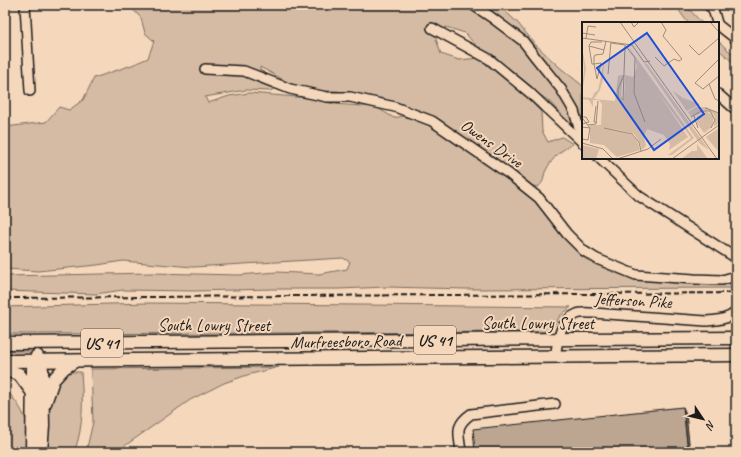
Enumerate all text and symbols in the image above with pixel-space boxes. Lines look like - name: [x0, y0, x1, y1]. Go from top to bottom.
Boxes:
- inset map: [582, 22, 719, 159]
- street label: Owens Drive: [457, 114, 528, 173]
- street label: Jefferson Pike: [593, 288, 674, 313]
- street label: South Lowry Street: [482, 313, 596, 334]
- street label: South Lowry Street: [158, 315, 272, 336]
- road number: US 41: [414, 326, 456, 354]
- road number: US 41: [81, 329, 123, 357]
- street label: Murfreesboro Road: [290, 330, 404, 353]
- north arrow: [683, 399, 723, 439]
- text: N: [702, 418, 719, 433]

